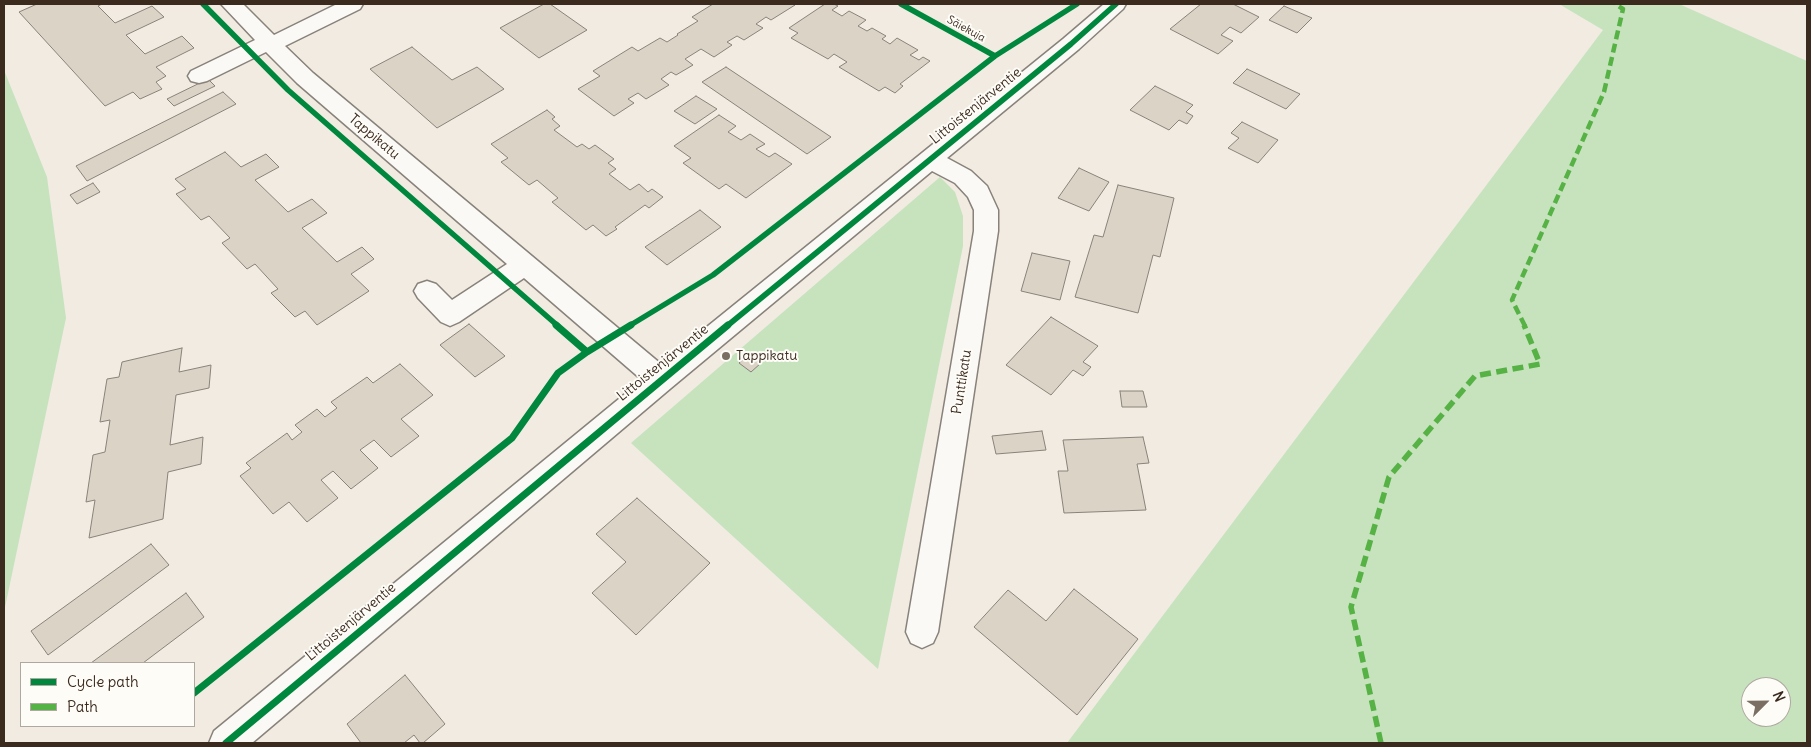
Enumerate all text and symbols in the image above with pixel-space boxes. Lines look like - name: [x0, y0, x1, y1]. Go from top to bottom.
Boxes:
- street label: Säiekuja: [945, 13, 987, 45]
- street label: Littoistenjärventie: [927, 64, 1025, 148]
- street label: Tappikatu: [345, 111, 403, 163]
- street label: Littoistenjärventie: [614, 321, 712, 405]
- place label: Tappikatu: [736, 348, 797, 364]
- street label: Punttikatu: [949, 349, 975, 415]
- marker: Tappikatu: [720, 350, 732, 362]
- street label: Littoistenjärventie: [303, 579, 399, 665]
- legend: [20, 662, 195, 727]
- text: Cycle path: [67, 672, 139, 691]
- north arrow: [1741, 677, 1791, 727]
- text: N: [1769, 689, 1789, 705]
- text: Path: [67, 697, 98, 716]

